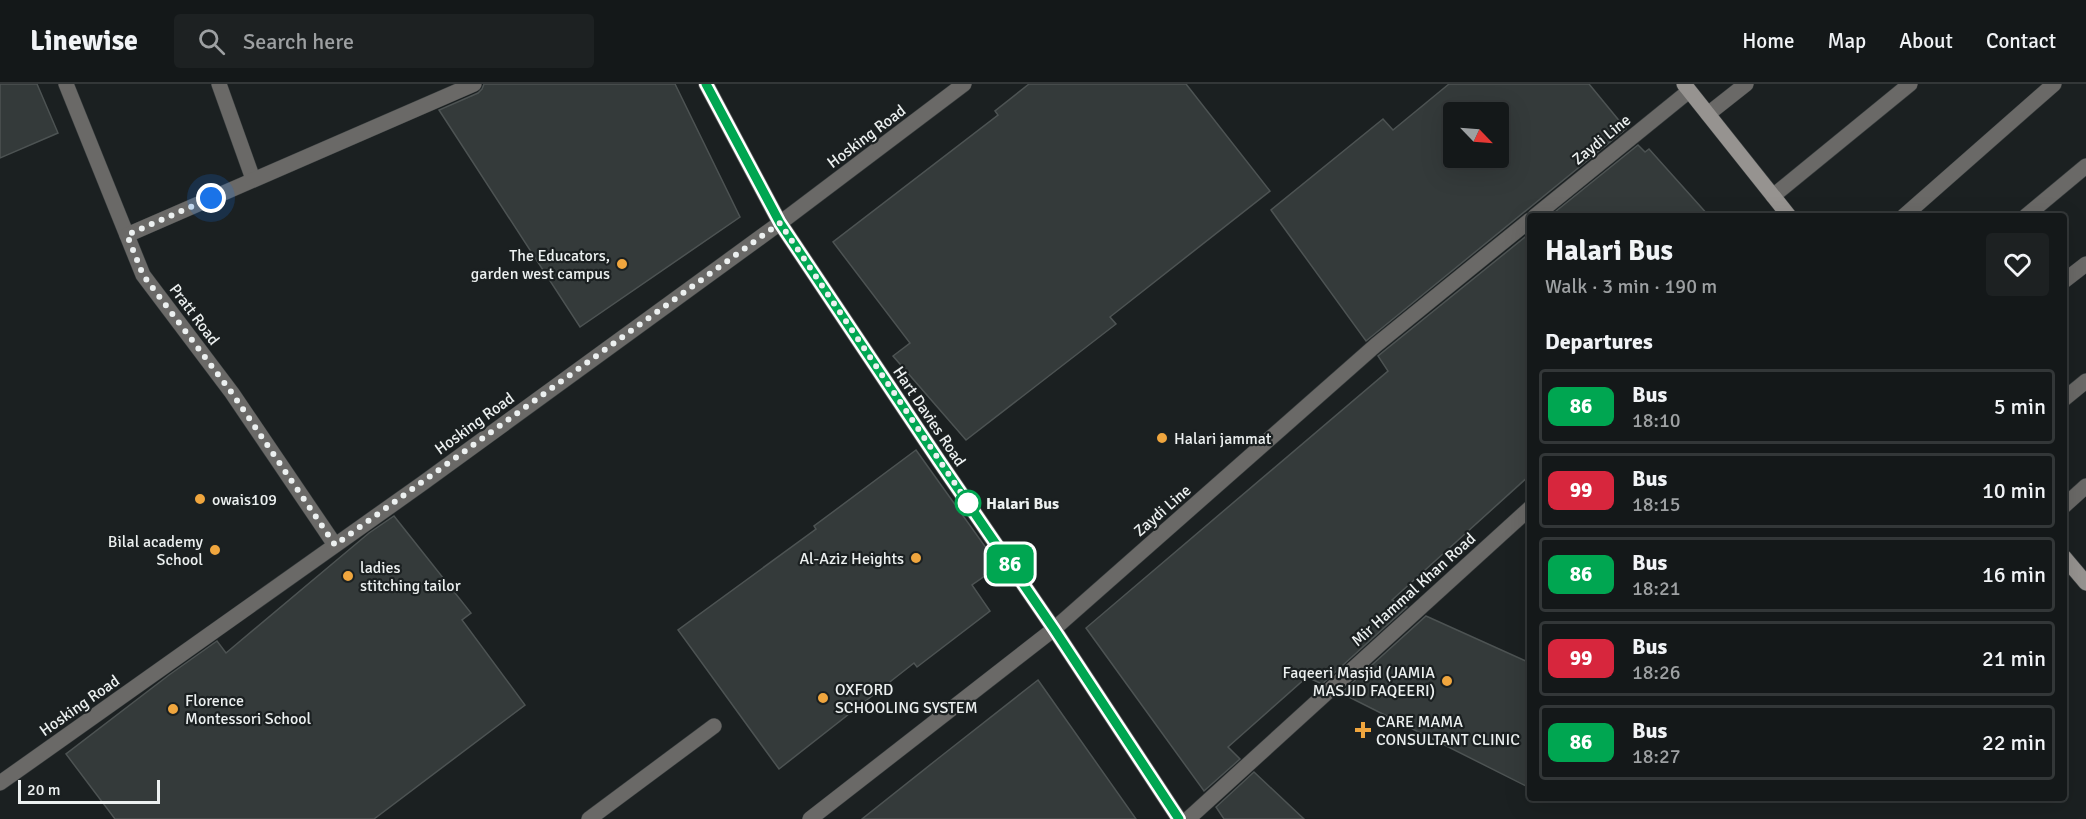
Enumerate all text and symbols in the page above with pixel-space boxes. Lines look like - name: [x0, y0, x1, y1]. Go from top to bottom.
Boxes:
- search box: [174, 14, 594, 68]
- text: Linewise: [30, 24, 138, 58]
- icon: search: [195, 25, 228, 58]
- text: Search here: [243, 28, 354, 55]
- text: Home: [1742, 28, 1795, 54]
- text: Map: [1828, 28, 1866, 54]
- text: About: [1899, 28, 1953, 54]
- text: Contact: [1986, 28, 2056, 54]
- street label: Hosking Road: [823, 101, 910, 173]
- north arrow: [1443, 102, 1509, 168]
- map controls: [1443, 102, 1509, 168]
- street label: Zaydi Line: [1568, 110, 1635, 169]
- your location: [196, 183, 226, 213]
- button: heart: [1986, 233, 2049, 296]
- text: Halari Bus: [1545, 234, 1673, 268]
- place label: The Educators, garden west campus: [471, 246, 610, 284]
- marker: The Educators, garden west campus: [615, 257, 629, 271]
- text: Walk · 3 min · 190 m: [1545, 274, 1717, 299]
- street label: Pratt Road: [165, 280, 224, 349]
- text: Departures: [1545, 328, 1653, 355]
- street label: Hart Davies Road: [888, 363, 970, 470]
- text: Bus: [1632, 381, 1667, 408]
- street label: Hosking Road: [431, 388, 518, 459]
- text: 86: [1570, 393, 1592, 419]
- text: 5 min: [1994, 393, 2046, 420]
- text: 18:10: [1632, 408, 1681, 433]
- place label: Halari jammat: [1174, 429, 1272, 449]
- marker: Halari jammat: [1155, 431, 1169, 445]
- text: Bus: [1632, 465, 1667, 492]
- text: 99: [1570, 477, 1592, 503]
- text: 10 min: [1982, 477, 2046, 504]
- street label: Zaydi Line: [1130, 480, 1195, 541]
- place label: owais109: [212, 490, 277, 510]
- marker: Halari Bus: [955, 490, 981, 516]
- marker: owais109: [193, 492, 207, 506]
- text: 18:15: [1632, 492, 1681, 517]
- place label: Halari Bus: [986, 494, 1059, 514]
- street label: Mir Hammal Khan Road: [1347, 529, 1480, 651]
- place label: Bilal academy School: [108, 532, 204, 570]
- marker: Bilal academy School: [208, 543, 222, 557]
- line badge: 86: [983, 544, 1037, 584]
- place label: Al-Aziz Heights: [799, 549, 904, 569]
- text: Bus: [1632, 549, 1667, 576]
- marker: Al-Aziz Heights: [909, 551, 923, 565]
- text: 86: [999, 551, 1021, 577]
- place label: ladies stitching tailor: [360, 558, 461, 596]
- text: 86: [1570, 561, 1592, 587]
- text: 16 min: [1982, 561, 2046, 588]
- marker: ladies stitching tailor: [341, 569, 355, 583]
- text: 18:21: [1632, 576, 1681, 601]
- text: Bus: [1632, 633, 1667, 660]
- text: 99: [1570, 645, 1592, 671]
- text: 21 min: [1982, 645, 2046, 672]
- text: 18:26: [1632, 660, 1681, 685]
- place label: Faqeeri Masjid (JAMIA MASJID FAQEERI): [1282, 663, 1435, 701]
- street label: Hosking Road: [36, 671, 124, 741]
- marker: Faqeeri Masjid (JAMIA MASJID FAQEERI): [1440, 674, 1454, 688]
- place label: OXFORD SCHOOLING SYSTEM: [835, 680, 978, 718]
- place label: Florence Montessori School: [185, 691, 312, 729]
- marker: OXFORD SCHOOLING SYSTEM: [816, 691, 830, 705]
- marker: Florence Montessori School: [166, 702, 180, 716]
- place label: CARE MAMA CONSULTANT CLINIC: [1376, 712, 1520, 750]
- text: Bus: [1632, 717, 1667, 744]
- marker: CARE MAMA CONSULTANT CLINIC: [1354, 721, 1372, 739]
- text: 86: [1570, 729, 1592, 755]
- text: 22 min: [1982, 729, 2046, 756]
- text: 18:27: [1632, 744, 1681, 769]
- scale bar: [18, 777, 160, 804]
- text: 20 m: [27, 780, 61, 800]

